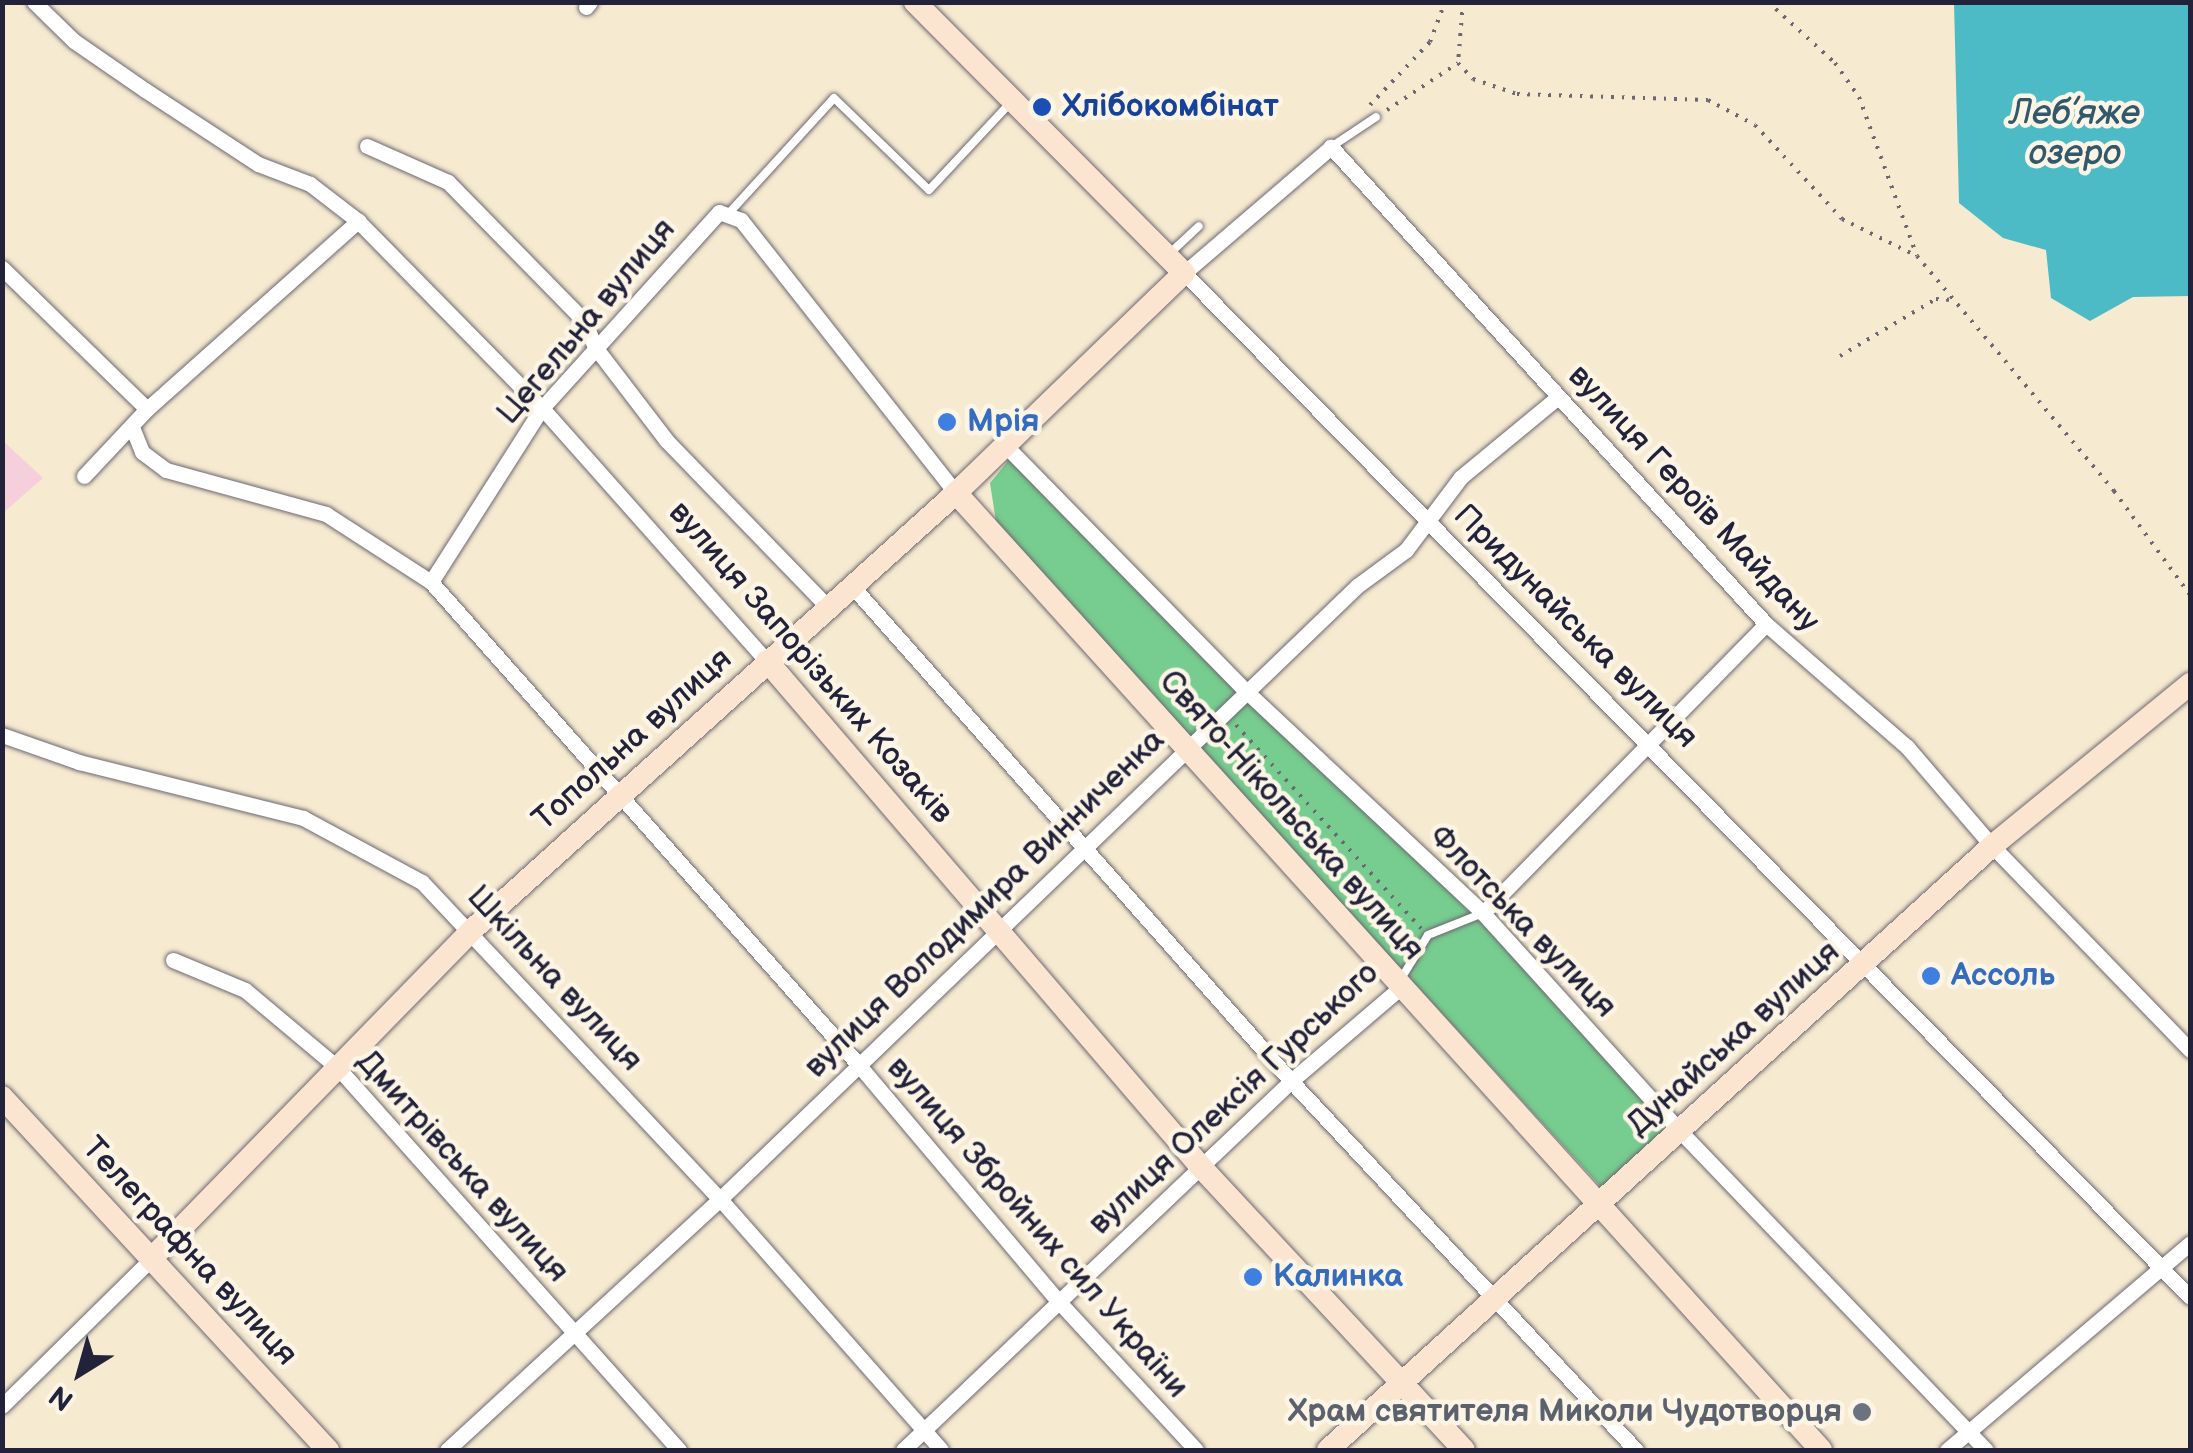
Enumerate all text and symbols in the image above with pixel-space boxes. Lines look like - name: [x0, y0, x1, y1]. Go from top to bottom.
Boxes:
- place label: Хлібокомбінат: [1062, 88, 1279, 126]
- water label: Леб’яже озеро: [2010, 93, 2140, 175]
- marker: Хлібокомбінат: [1031, 96, 1053, 118]
- street label: Цегельна вулиця: [490, 211, 684, 433]
- street label: вулиця Героїв Майдану: [1559, 358, 1827, 640]
- place label: Мрія: [967, 403, 1040, 441]
- marker: Мрія: [936, 411, 958, 433]
- street label: вулиця Запорізьких Козаків: [660, 494, 960, 832]
- street label: Придунайська вулиця: [1445, 497, 1705, 757]
- street label: Топольна вулиця: [526, 641, 740, 839]
- street label: Свято-Нікольська вулиця: [1151, 663, 1431, 969]
- street label: вулиця Володимира Винниченка: [797, 722, 1173, 1086]
- street label: Флотська вулиця: [1420, 818, 1624, 1026]
- street label: Шкільна вулиця: [458, 878, 650, 1080]
- street label: Дунайська вулиця: [1620, 934, 1848, 1144]
- street label: вулиця Олексія Гурського: [1081, 955, 1387, 1243]
- place label: Ассоль: [1951, 957, 2055, 995]
- marker: Ассоль: [1920, 965, 1942, 987]
- street label: Дмитрівська вулиця: [348, 1043, 576, 1291]
- street label: вулиця Збройних сил України: [878, 1049, 1196, 1407]
- street label: Телеграфна вулиця: [73, 1130, 305, 1374]
- place label: Калинка: [1273, 1258, 1403, 1296]
- marker: Калинка: [1242, 1266, 1264, 1288]
- north arrow: [30, 1323, 130, 1423]
- text: N: [43, 1378, 80, 1417]
- place label: Храм святителя Миколи Чудотворця: [1288, 1393, 1842, 1431]
- marker: Храм святителя Миколи Чудотворця: [1851, 1401, 1873, 1423]

